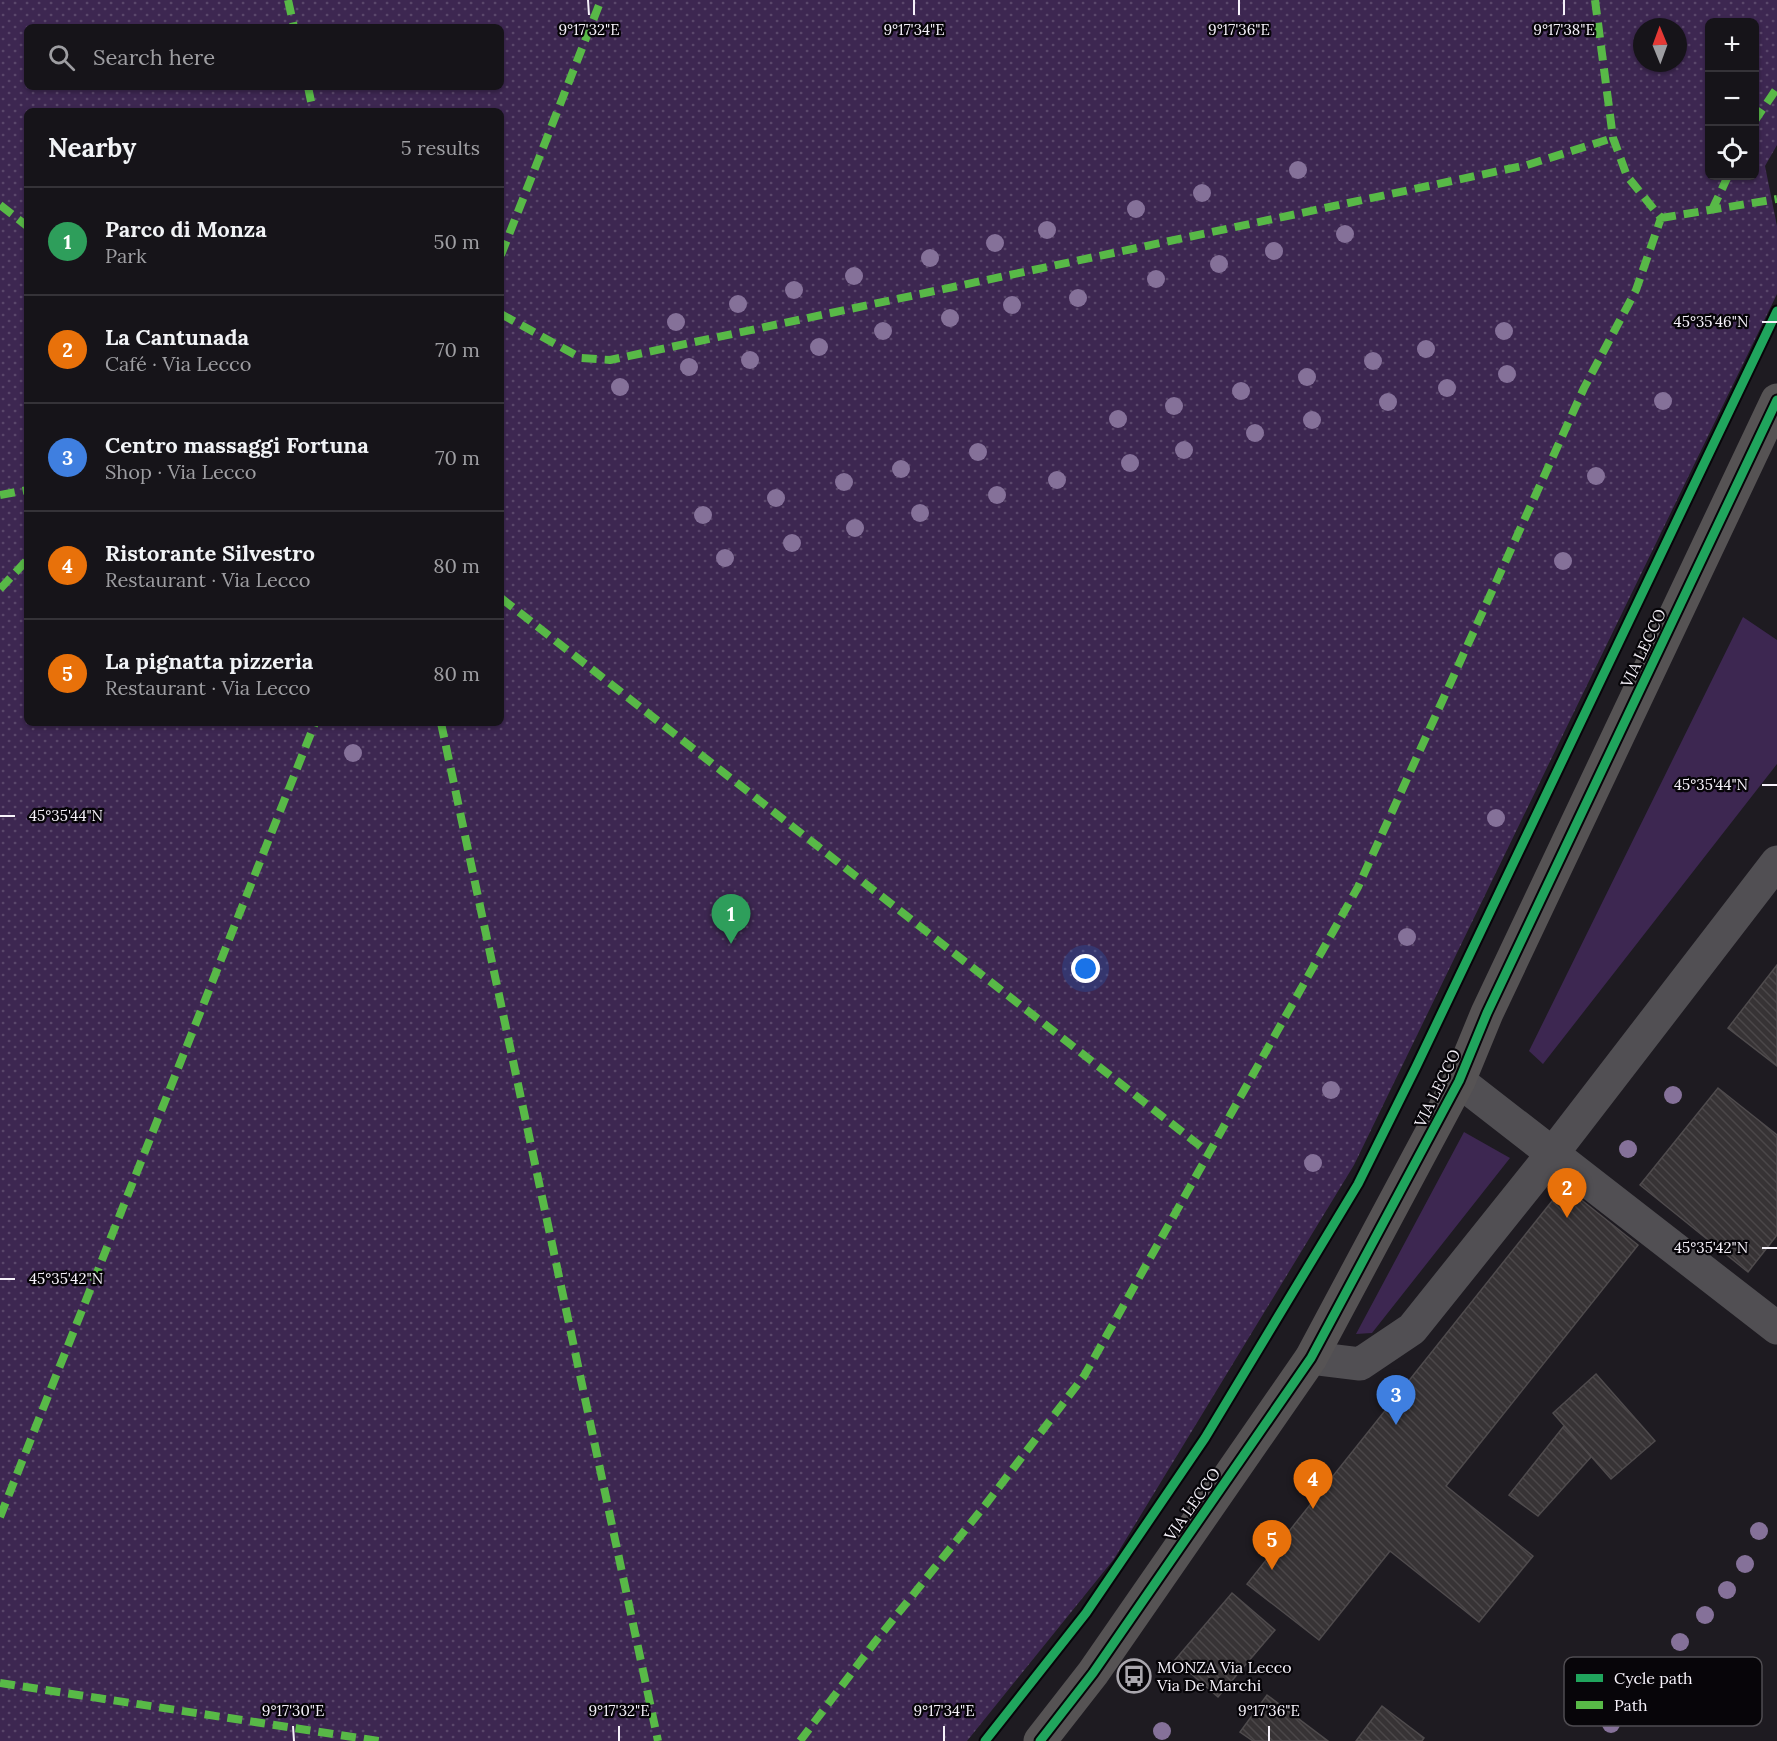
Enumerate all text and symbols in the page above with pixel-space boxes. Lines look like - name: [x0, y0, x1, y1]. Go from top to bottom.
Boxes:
- north arrow: [1633, 18, 1687, 72]
- map controls: [1705, 18, 1759, 180]
- button: +: [1705, 18, 1759, 72]
- text: 9°17'32"E: [558, 20, 620, 39]
- text: 9°17'34"E: [883, 20, 945, 39]
- text: 9°17'36"E: [1208, 20, 1270, 39]
- text: 9°17'38"E: [1533, 20, 1595, 39]
- search box: [24, 24, 504, 90]
- icon: search: [45, 41, 78, 74]
- text: Search here: [93, 43, 215, 71]
- button: −: [1705, 72, 1759, 126]
- button: locate: [1705, 126, 1759, 180]
- text: Nearby: [48, 131, 136, 164]
- text: 5 results: [401, 135, 480, 160]
- text: Parco di Monza: [105, 215, 267, 243]
- text: 1: [63, 229, 72, 254]
- text: 50 m: [434, 229, 480, 254]
- text: Park: [105, 243, 147, 268]
- text: 45°35'46"N: [1674, 312, 1748, 331]
- text: La Cantunada: [105, 323, 249, 351]
- text: 2: [62, 337, 73, 362]
- text: 70 m: [435, 337, 480, 362]
- text: Café · Via Lecco: [105, 351, 251, 376]
- text: Centro massaggi Fortuna: [105, 431, 369, 459]
- text: 3: [62, 445, 73, 470]
- text: 70 m: [435, 445, 480, 470]
- text: Shop · Via Lecco: [105, 459, 257, 484]
- text: Ristorante Silvestro: [105, 539, 315, 567]
- text: 4: [62, 553, 73, 578]
- text: 80 m: [433, 553, 480, 578]
- text: Restaurant · Via Lecco: [105, 567, 311, 592]
- street label: VIA LECCO: [1616, 606, 1670, 691]
- text: La pignatta pizzeria: [105, 647, 313, 675]
- text: 5: [62, 661, 73, 686]
- text: 80 m: [433, 661, 480, 686]
- text: Restaurant · Via Lecco: [105, 675, 311, 700]
- text: 45°35'44"N: [1674, 775, 1748, 794]
- text: 45°35'44"N: [29, 806, 103, 825]
- pin: 1: [712, 894, 750, 944]
- your location: [1071, 954, 1100, 983]
- street label: VIA LECCO: [1409, 1046, 1464, 1131]
- pin: 2: [1548, 1168, 1586, 1218]
- text: 45°35'42"N: [1674, 1238, 1748, 1257]
- text: 45°35'42"N: [29, 1269, 103, 1288]
- pin: 3: [1376, 1376, 1416, 1425]
- pin: 4: [1294, 1460, 1332, 1509]
- street label: VIA LECCO: [1159, 1464, 1224, 1545]
- pin: 5: [1252, 1520, 1292, 1570]
- place label: MONZA Via Lecco Via De Marchi: [1156, 1657, 1292, 1695]
- legend: [1564, 1657, 1762, 1726]
- bus stop icon: MONZA Via Lecco Via De Marchi: [1116, 1658, 1152, 1694]
- text: Cycle path: [1614, 1668, 1693, 1688]
- text: Path: [1614, 1695, 1648, 1715]
- text: 9°17'30"E: [262, 1701, 324, 1720]
- text: 9°17'32"E: [588, 1701, 650, 1720]
- text: 9°17'34"E: [913, 1701, 975, 1720]
- text: 9°17'36"E: [1238, 1701, 1300, 1720]

